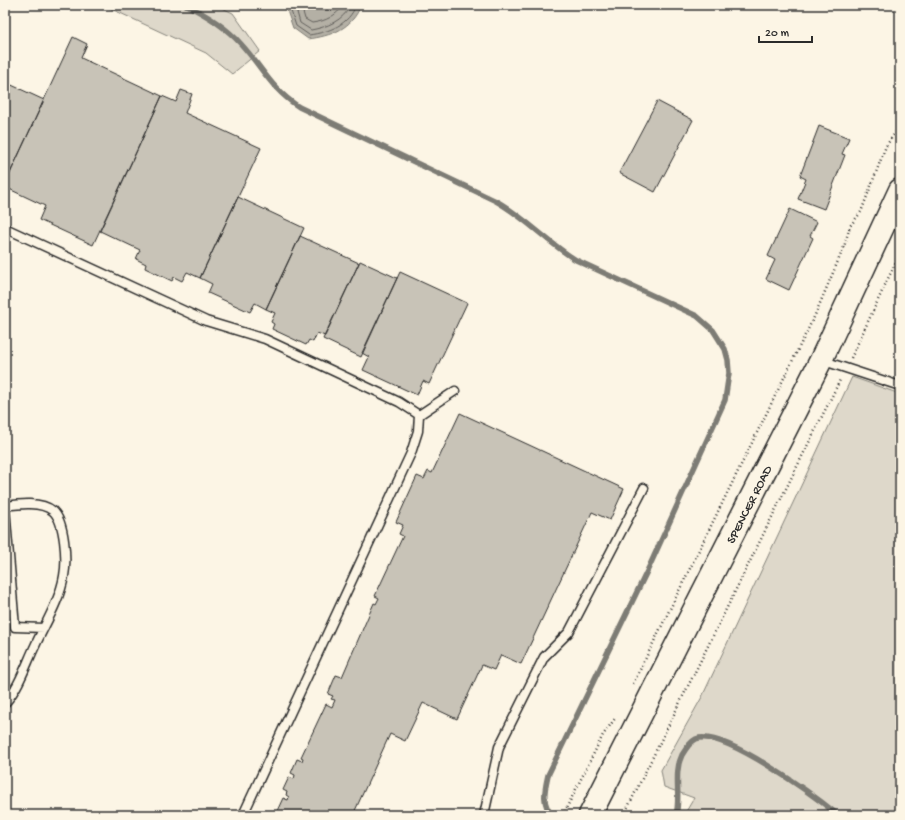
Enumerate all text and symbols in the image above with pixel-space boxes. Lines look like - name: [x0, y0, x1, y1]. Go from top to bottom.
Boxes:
- scale bar: [759, 18, 812, 44]
- text: 20 m: [765, 27, 790, 41]
- street label: SPENCER ROAD: [724, 463, 777, 547]

